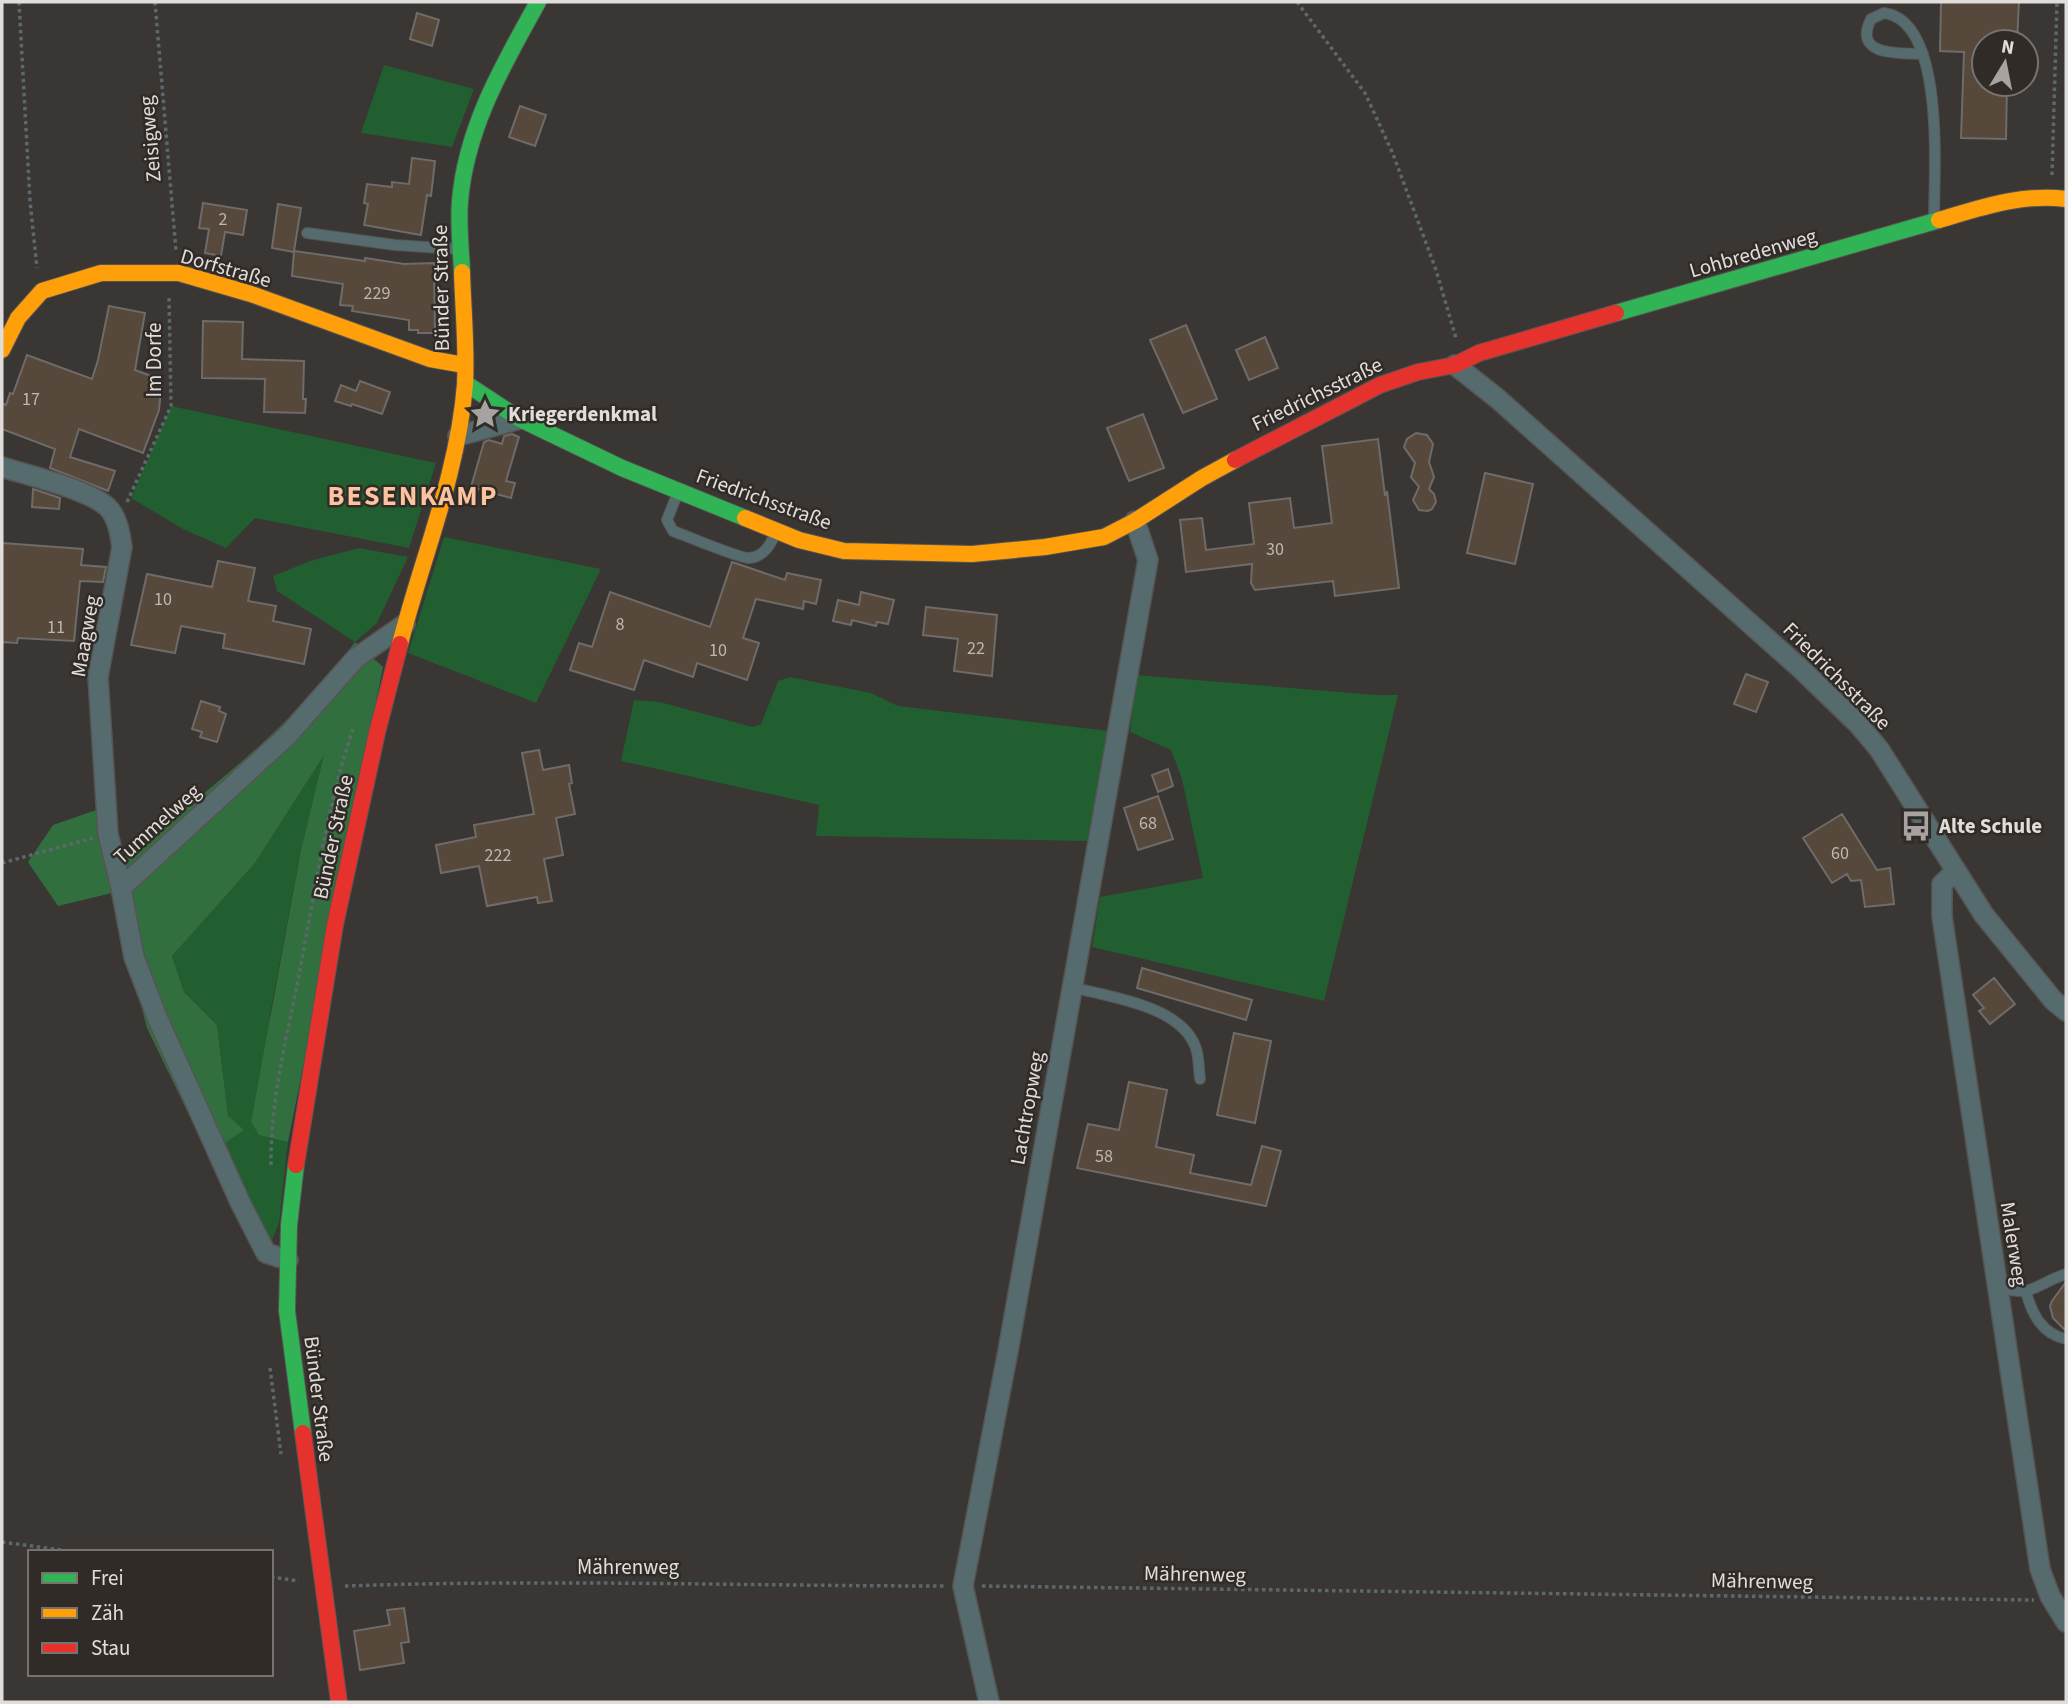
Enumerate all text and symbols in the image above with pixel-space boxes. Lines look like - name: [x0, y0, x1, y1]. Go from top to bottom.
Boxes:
- north arrow: [1970, 28, 2040, 98]
- text: N: [1999, 33, 2016, 62]
- street label: Zeisigweg: [131, 94, 169, 184]
- house number: 2: [219, 207, 228, 232]
- street label: Lohbredenweg: [1686, 220, 1821, 286]
- street label: Bünder Straße: [425, 224, 457, 352]
- street label: Dorfstraße: [177, 241, 275, 295]
- house number: 229: [364, 281, 390, 306]
- street label: Im Dorfe: [139, 322, 169, 398]
- street label: Friedrichsstraße: [1247, 349, 1387, 439]
- house number: 17: [22, 387, 40, 412]
- place icon: Kriegerdenkmal: [468, 397, 502, 431]
- place label: Kriegerdenkmal: [508, 399, 657, 429]
- street label: Friedrichsstraße: [692, 461, 836, 537]
- district label: BESENKAMP: [328, 476, 498, 516]
- house number: 30: [1266, 537, 1284, 562]
- house number: 10: [154, 587, 172, 612]
- street label: Maagweg: [63, 592, 107, 679]
- house number: 8: [616, 612, 625, 637]
- house number: 11: [47, 615, 65, 640]
- street label: Friedrichsstraße: [1776, 615, 1898, 737]
- house number: 22: [967, 636, 985, 661]
- house number: 10: [709, 638, 727, 663]
- street label: Bünder Straße: [305, 772, 361, 902]
- street label: Tummelweg: [107, 776, 208, 871]
- bus stop icon: Alte Schule: [1899, 809, 1933, 843]
- house number: 68: [1139, 811, 1157, 836]
- place label: Alte Schule: [1938, 811, 2042, 841]
- house number: 60: [1831, 841, 1849, 866]
- house number: 222: [485, 843, 511, 868]
- street label: Lachtropweg: [1002, 1048, 1052, 1167]
- house number: 58: [1095, 1144, 1113, 1169]
- street label: Malerweg: [1993, 1200, 2036, 1289]
- street label: Bünder Straße: [296, 1334, 342, 1464]
- legend: [28, 1550, 273, 1676]
- street label: Mährenweg: [577, 1552, 679, 1582]
- street label: Mährenweg: [1144, 1558, 1247, 1590]
- text: Frei: [91, 1563, 124, 1593]
- street label: Mährenweg: [1711, 1565, 1814, 1597]
- text: Zäh: [91, 1598, 124, 1628]
- text: Stau: [91, 1633, 130, 1663]

